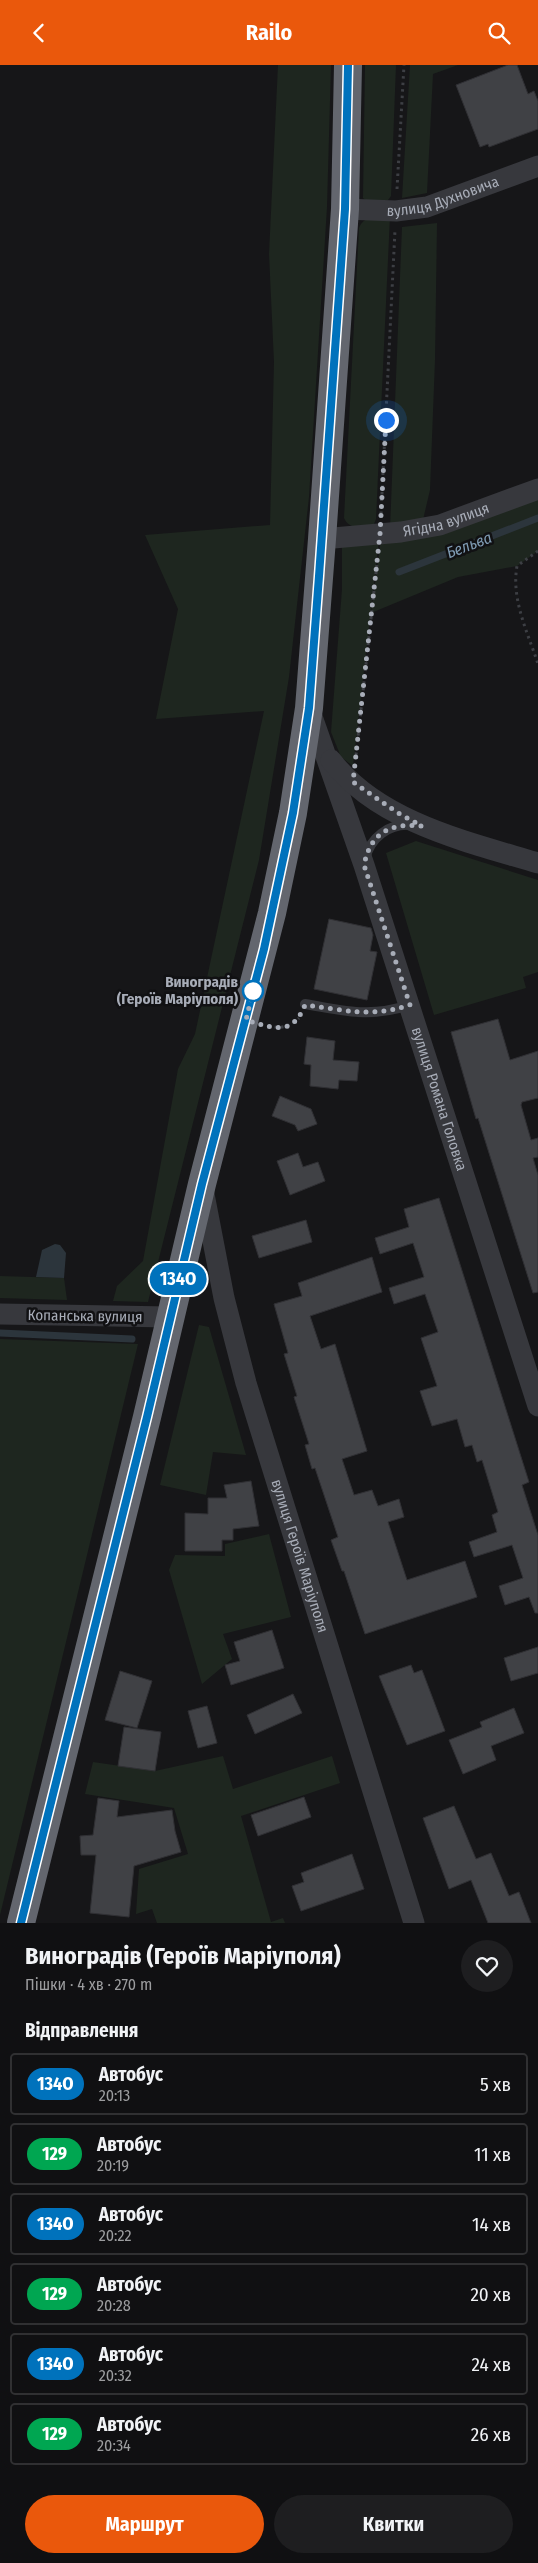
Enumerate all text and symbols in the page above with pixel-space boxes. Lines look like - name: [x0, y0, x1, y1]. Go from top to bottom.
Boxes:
- icon: back: [25, 19, 53, 47]
- text: Railo: [246, 19, 292, 46]
- icon: search: [485, 19, 513, 47]
- street label: вулиця Духновича: [386, 172, 501, 220]
- your location: [374, 408, 399, 433]
- street label: Ягідна вулиця: [401, 499, 492, 541]
- water label: Бельва: [444, 528, 494, 562]
- place label: Виноградів (Героїв Маріуполя): [117, 973, 238, 1008]
- marker: Виноградів (Героїв Маріуполя): [242, 980, 264, 1002]
- street label: вулиця Романа Головка: [408, 1025, 471, 1173]
- line badge: 134О: [143, 1263, 213, 1295]
- text: 134О: [160, 1268, 196, 1290]
- street label: Копанська вулиця: [27, 1306, 143, 1326]
- street label: вулиця Героїв Маріуполя: [268, 1477, 332, 1635]
- button: heart: [461, 1940, 513, 1992]
- text: Виноградів (Героїв Маріуполя): [25, 1942, 341, 1970]
- text: Пішки · 4 хв · 270 m: [25, 1975, 152, 1994]
- text: Відправлення: [25, 2019, 138, 2042]
- text: Автобус: [99, 2063, 163, 2086]
- text: 134О: [37, 2073, 74, 2095]
- text: 5 хв: [480, 2073, 511, 2096]
- text: 20:13: [99, 2086, 130, 2105]
- text: Автобус: [97, 2133, 161, 2156]
- text: 129: [42, 2143, 67, 2165]
- text: 11 хв: [474, 2143, 511, 2166]
- text: 20:19: [97, 2156, 129, 2175]
- text: Автобус: [99, 2203, 163, 2226]
- text: 134О: [37, 2213, 74, 2235]
- text: 14 хв: [472, 2213, 511, 2236]
- text: 20:22: [99, 2226, 132, 2245]
- text: Автобус: [97, 2273, 161, 2296]
- text: 129: [42, 2283, 67, 2305]
- text: 20 хв: [470, 2283, 511, 2306]
- text: 20:28: [97, 2296, 131, 2315]
- text: Автобус: [99, 2343, 163, 2366]
- text: 134О: [37, 2353, 74, 2375]
- text: 24 хв: [471, 2353, 511, 2376]
- text: 20:32: [99, 2366, 132, 2385]
- text: Автобус: [97, 2413, 161, 2436]
- text: 129: [42, 2423, 67, 2445]
- text: 26 хв: [471, 2423, 511, 2446]
- text: 20:34: [97, 2436, 131, 2455]
- button: Маршрут: [25, 2495, 264, 2553]
- button: Квитки: [274, 2495, 513, 2553]

